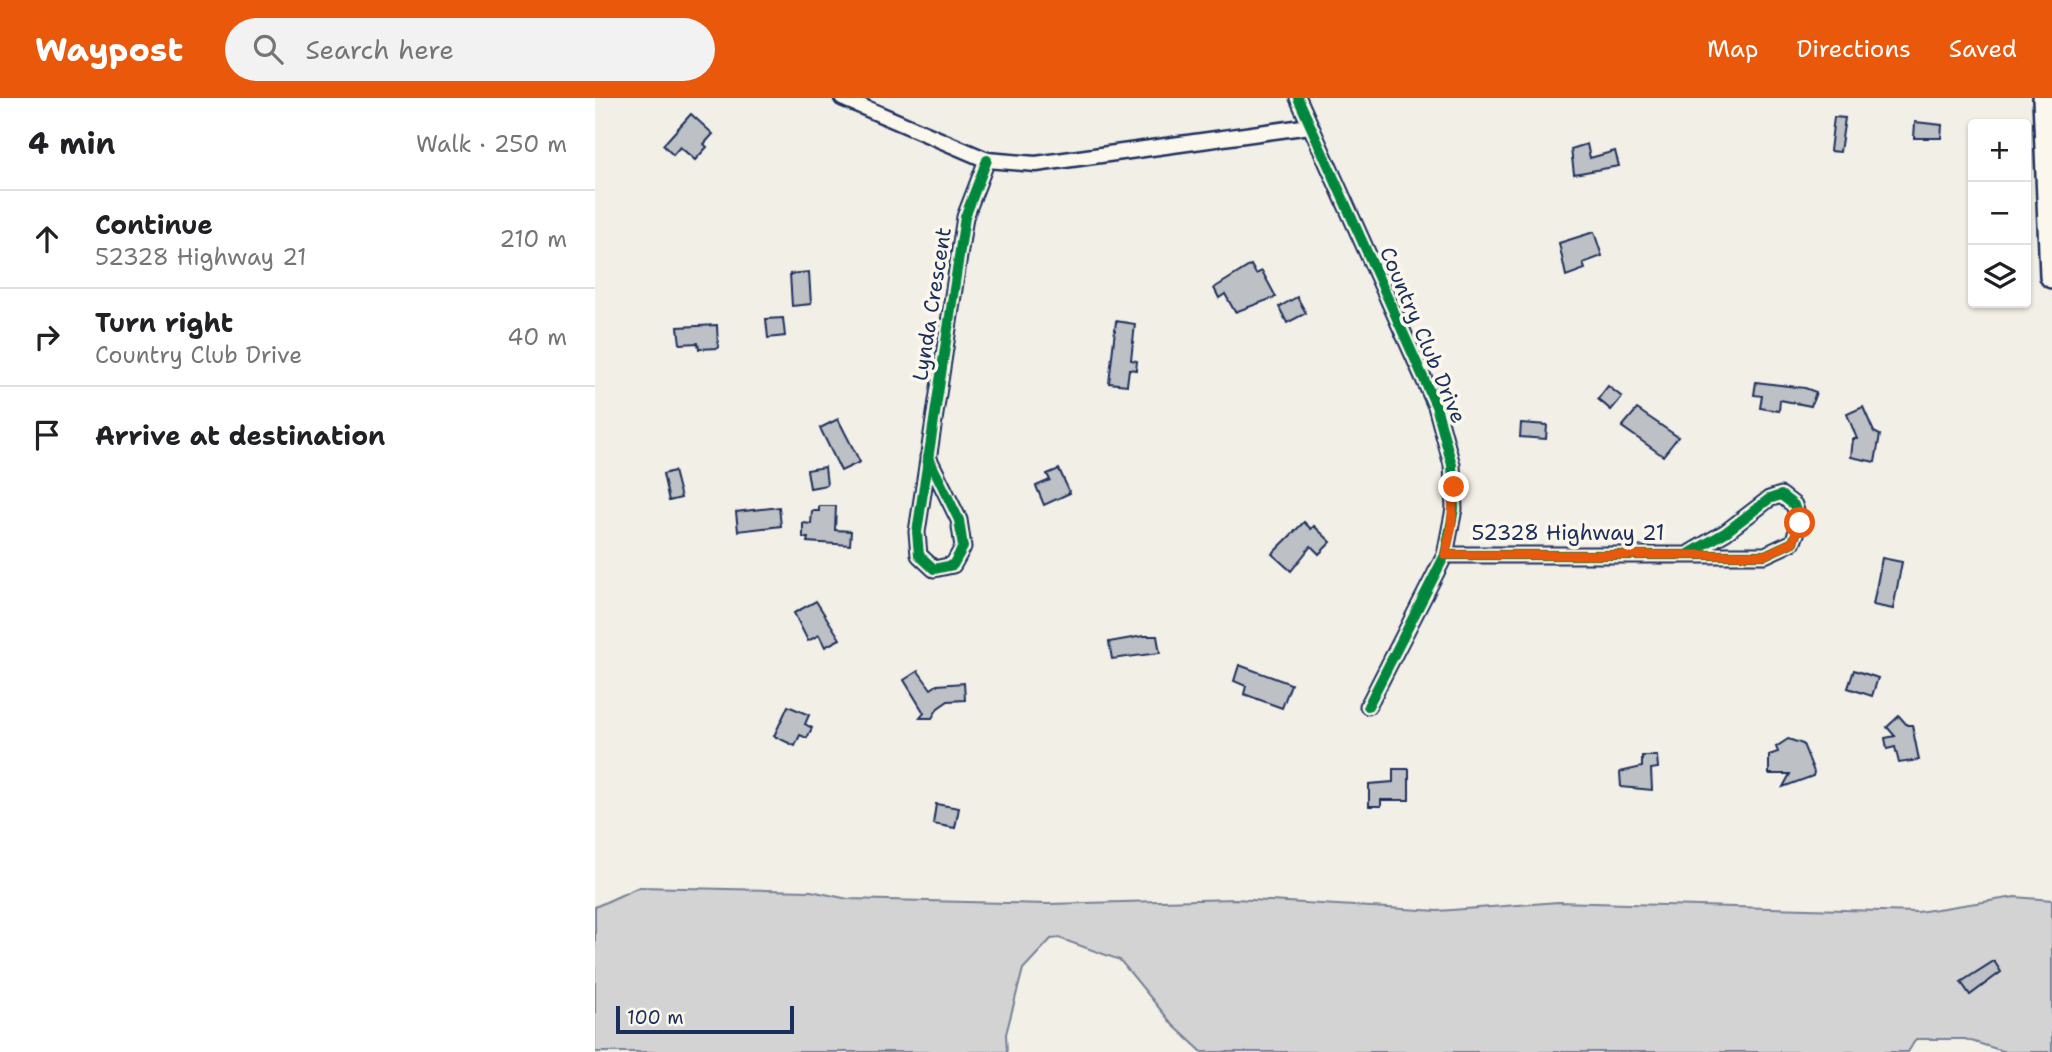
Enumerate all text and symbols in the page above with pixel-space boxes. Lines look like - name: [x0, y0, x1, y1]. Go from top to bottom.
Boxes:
- search box: [225, 18, 715, 81]
- text: Waypost: [35, 27, 183, 72]
- icon: search: [249, 30, 287, 68]
- text: Search here: [305, 32, 454, 67]
- text: Map: [1707, 33, 1758, 65]
- text: Directions: [1796, 33, 1911, 65]
- text: Saved: [1949, 33, 2017, 65]
- map controls: [1968, 119, 2031, 308]
- button: +: [1968, 119, 2031, 182]
- text: 4 min: [28, 123, 115, 164]
- text: Walk · 250 m: [416, 129, 567, 159]
- button: −: [1968, 182, 2031, 245]
- text: Continue: [95, 207, 213, 242]
- icon: ahead: [28, 220, 66, 258]
- text: 210 m: [499, 224, 567, 254]
- street label: Lynda Crescent: [906, 225, 958, 383]
- text: 52328 Highway 21: [95, 242, 307, 272]
- street label: Country Club Drive: [1373, 242, 1473, 428]
- button: layers: [1968, 245, 2031, 308]
- text: Turn right: [95, 305, 233, 340]
- icon: right: [28, 318, 66, 356]
- text: 40 m: [507, 322, 567, 352]
- text: Country Club Drive: [95, 340, 302, 370]
- icon: arrive: [28, 416, 66, 454]
- text: Arrive at destination: [95, 418, 385, 453]
- route end: [1438, 471, 1469, 502]
- route start: [1784, 507, 1815, 538]
- street label: 52328 Highway 21: [1471, 519, 1665, 547]
- scale bar: [616, 1003, 795, 1035]
- text: 100 m: [627, 1005, 684, 1030]

